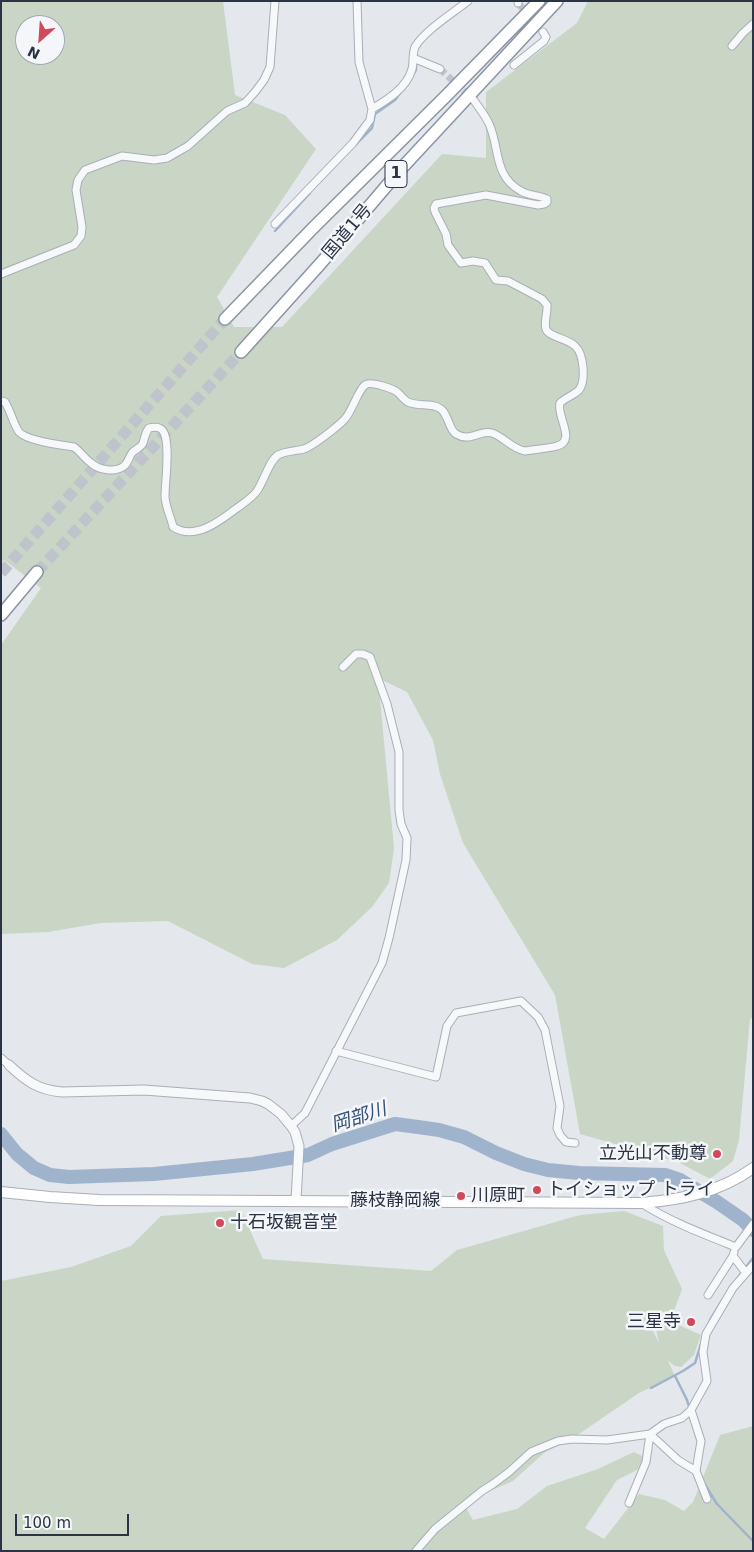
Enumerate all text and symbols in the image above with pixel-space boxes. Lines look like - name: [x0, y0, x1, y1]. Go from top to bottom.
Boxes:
- north arrow: [15, 15, 65, 65]
- text: N: [25, 43, 43, 62]
- road number: 1: [385, 160, 407, 188]
- street label: 国道1号: [319, 200, 377, 264]
- water label: 岡部川: [328, 1098, 390, 1138]
- place label: 立光山不動尊: [599, 1143, 707, 1165]
- marker: 立光山不動尊: [711, 1148, 723, 1160]
- place label: トイショップ トライ: [547, 1179, 715, 1201]
- marker: トイショップ トライ: [531, 1184, 543, 1196]
- place label: 川原町: [471, 1185, 525, 1207]
- street label: 藤枝静岡線: [350, 1190, 440, 1212]
- marker: 川原町: [455, 1190, 467, 1202]
- place label: 十石坂観音堂: [230, 1212, 338, 1234]
- marker: 十石坂観音堂: [214, 1217, 226, 1229]
- place label: 三星寺: [627, 1311, 681, 1333]
- marker: 三星寺: [685, 1316, 697, 1328]
- scale bar: [18, 1504, 131, 1536]
- text: 100 m: [23, 1514, 71, 1532]

